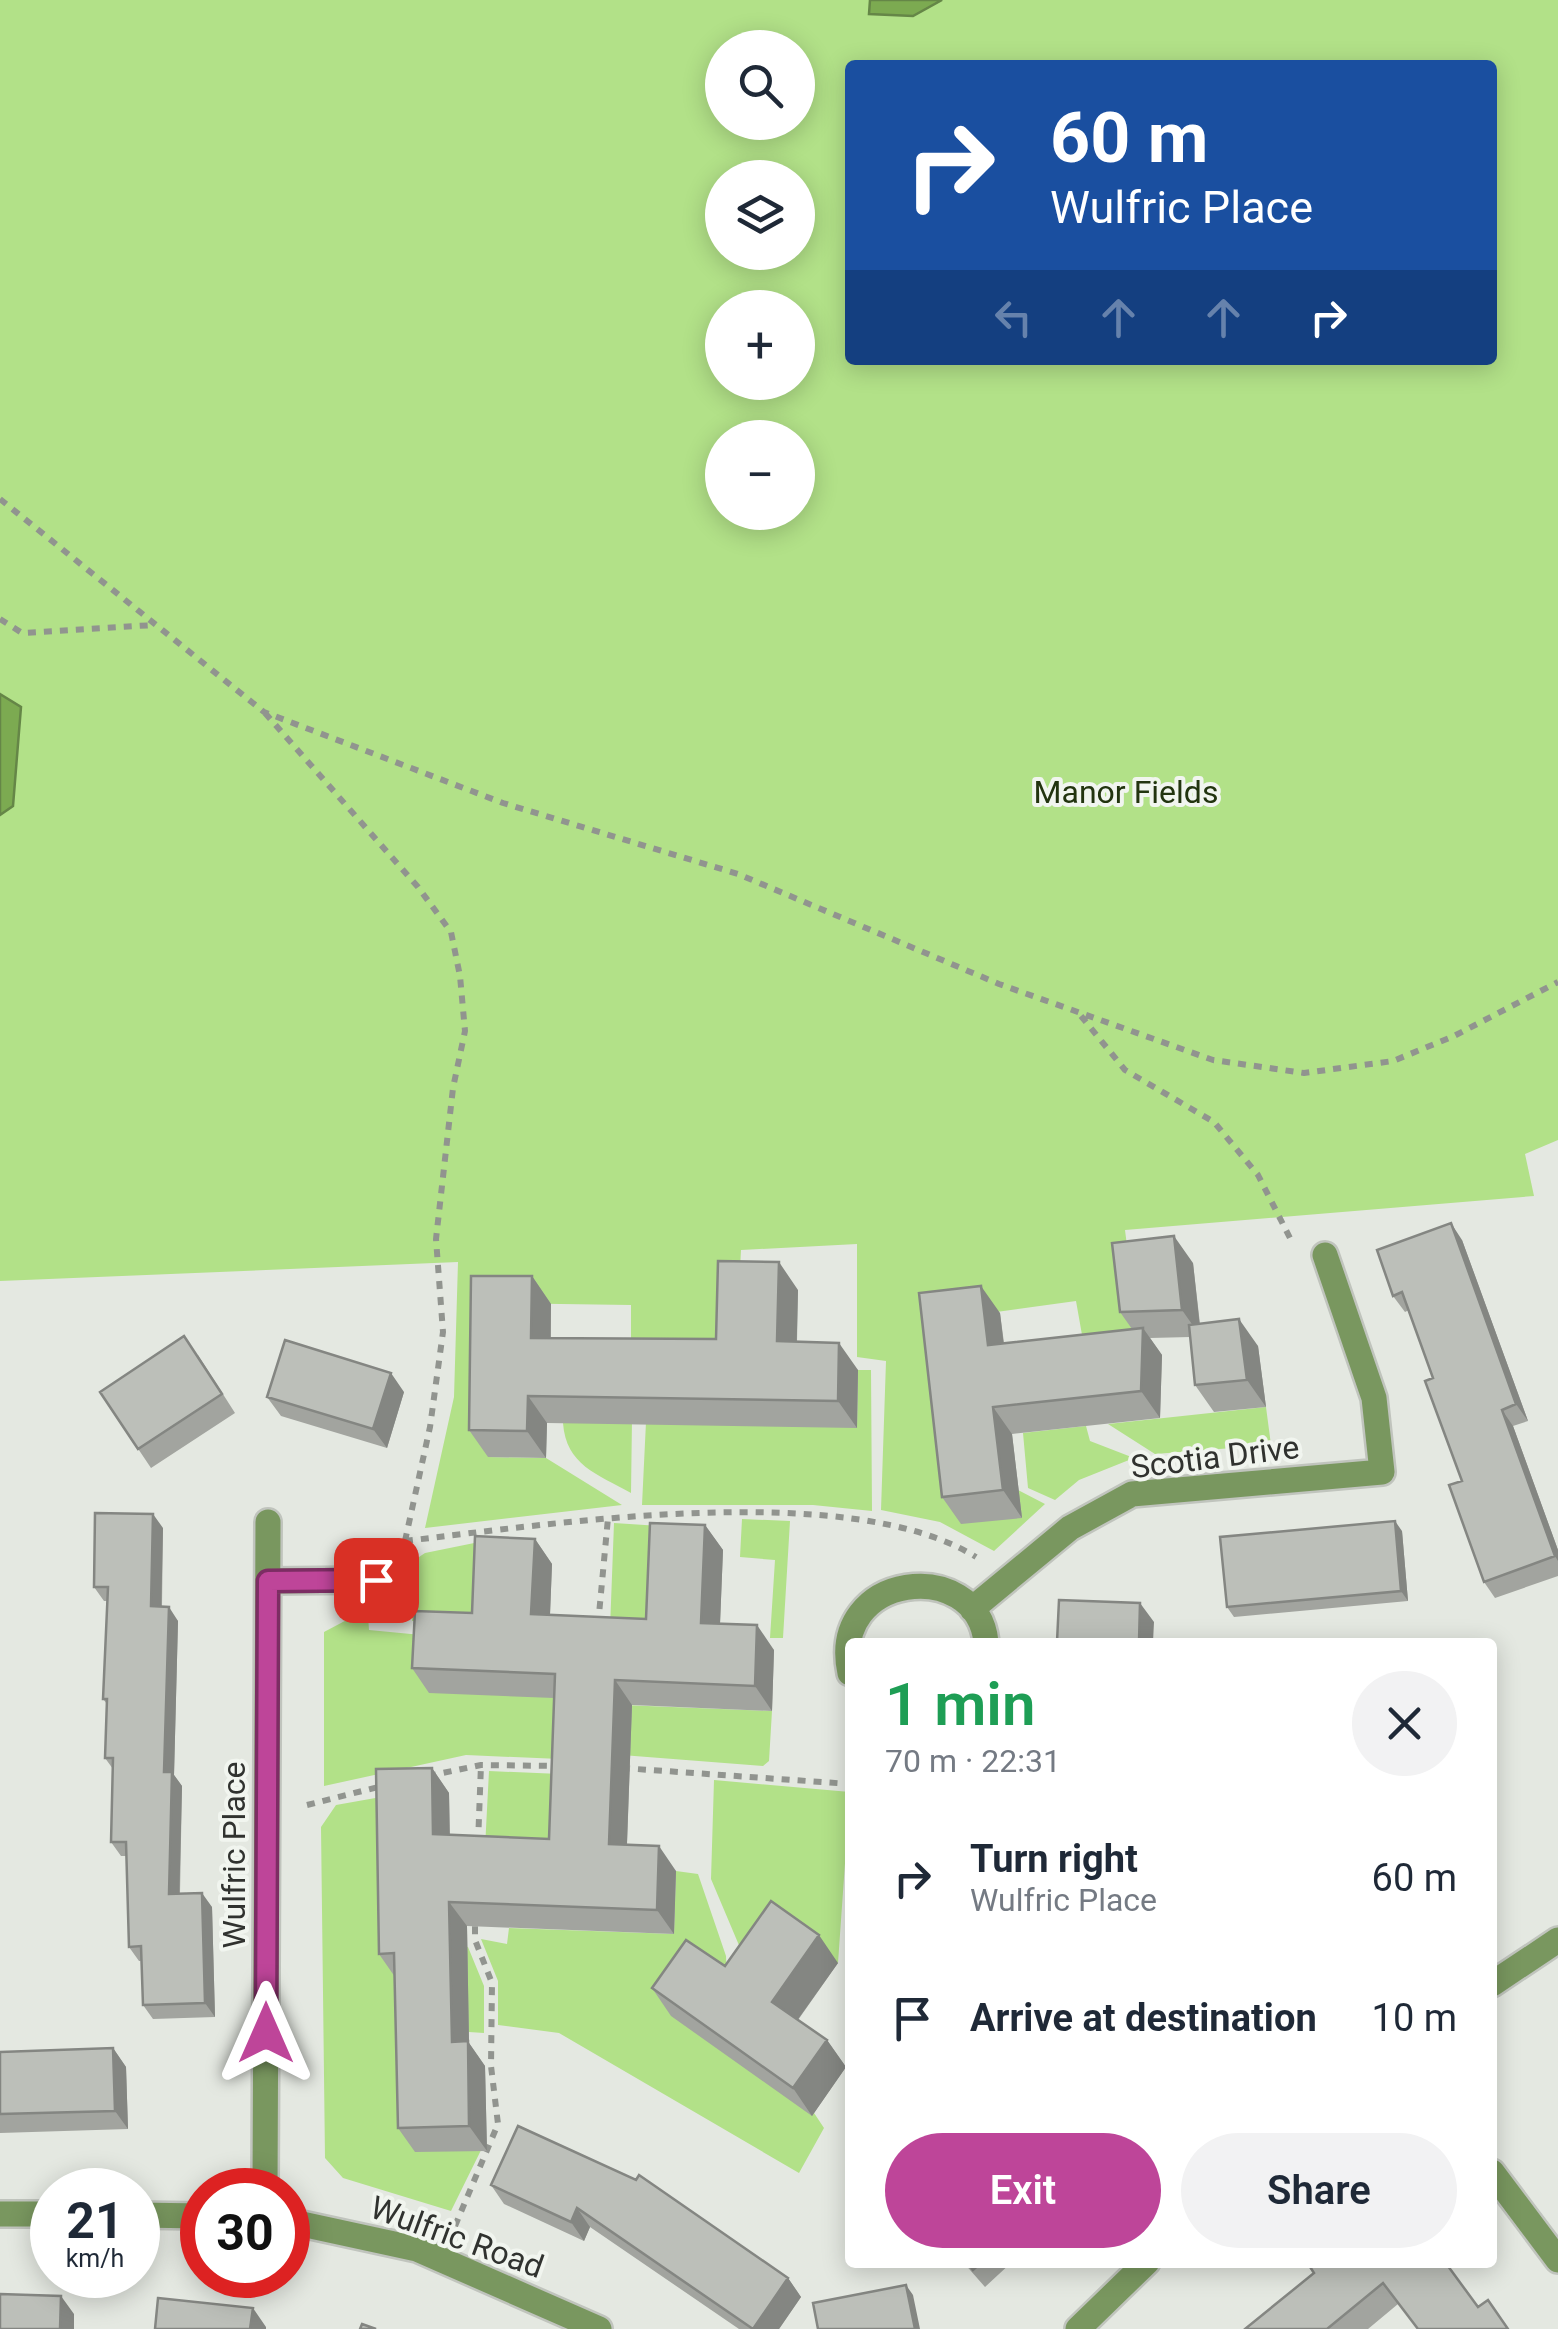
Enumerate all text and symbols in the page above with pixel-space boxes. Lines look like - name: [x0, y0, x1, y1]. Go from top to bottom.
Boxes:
- map controls: [705, 30, 815, 530]
- button: search: [705, 30, 815, 140]
- text: 60 m: [1050, 97, 1208, 179]
- icon: right: [885, 100, 1015, 230]
- button: layers: [705, 160, 815, 270]
- text: Wulfric Place: [1050, 181, 1313, 234]
- button: +: [705, 290, 815, 400]
- icon: left: [986, 290, 1041, 345]
- icon: ahead: [1091, 290, 1146, 345]
- icon: ahead: [1196, 290, 1251, 345]
- icon: right: [1301, 290, 1356, 345]
- button: −: [705, 420, 815, 530]
- park label: Manor Fields: [1034, 773, 1218, 811]
- street label: Scotia Drive: [1129, 1428, 1301, 1486]
- pin: [334, 1538, 419, 1623]
- icon: arrive: [349, 1553, 404, 1608]
- text: 1 min: [885, 1669, 1035, 1740]
- button: close: [1352, 1671, 1457, 1776]
- text: 70 m · 22:31: [885, 1742, 1061, 1780]
- street label: Wulfric Place: [215, 1761, 253, 1949]
- text: Turn right: [970, 1837, 1138, 1881]
- icon: right: [885, 1851, 940, 1906]
- text: 60 m: [1372, 1856, 1457, 1900]
- text: Wulfric Place: [970, 1881, 1157, 1919]
- position arrow: [214, 1981, 318, 2085]
- icon: arrive: [885, 1991, 940, 2046]
- text: Arrive at destination: [970, 1996, 1317, 2040]
- text: 10 m: [1372, 1996, 1457, 2040]
- button: Exit: [885, 2133, 1161, 2248]
- button: Share: [1181, 2133, 1457, 2248]
- speed limit sign: 30: [180, 2168, 310, 2298]
- street label: Wulfric Road: [365, 2188, 549, 2286]
- text: 21: [66, 2192, 124, 2250]
- text: km/h: [66, 2244, 124, 2273]

